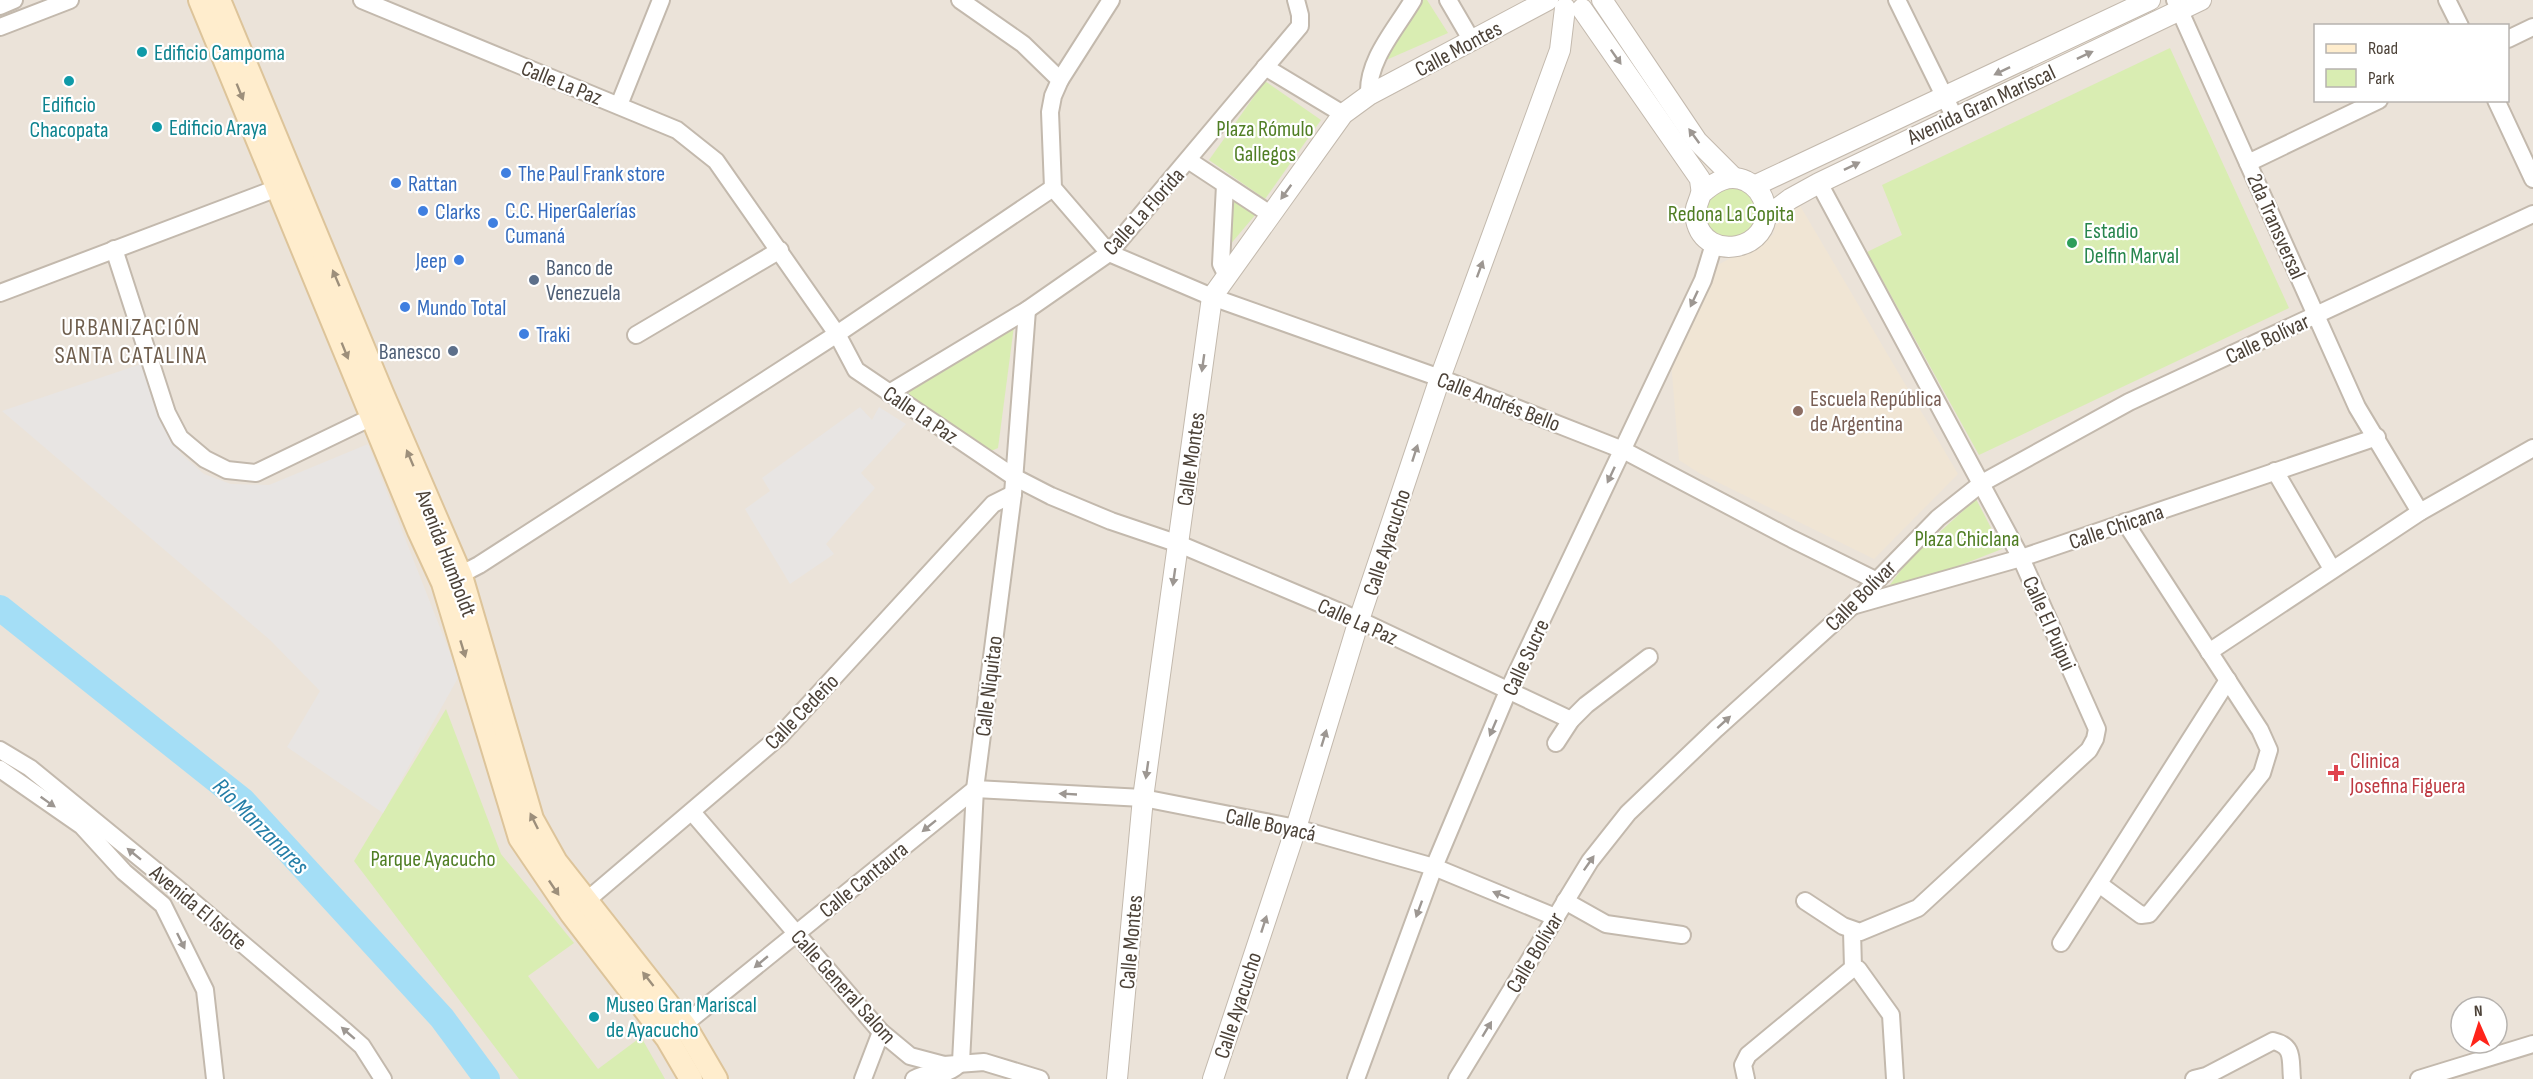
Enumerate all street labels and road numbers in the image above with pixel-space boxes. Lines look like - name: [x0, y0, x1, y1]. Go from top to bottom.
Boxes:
- street label: Calle Montes: [1411, 15, 1507, 83]
- street label: Calle La Paz: [517, 55, 606, 112]
- street label: Avenida Gran Mariscal: [1902, 59, 2060, 152]
- street label: Calle La Florida: [1098, 162, 1191, 262]
- street label: 2da Transversal: [2240, 170, 2311, 284]
- street label: Calle Bolívar: [2221, 308, 2314, 370]
- street label: Calle Andrés Bello: [1433, 367, 1564, 438]
- street label: Calle La Paz: [877, 380, 963, 450]
- street label: Calle Montes: [1172, 411, 1211, 508]
- street label: Avenida Humboldt: [409, 485, 482, 621]
- street label: Calle Ayacucho: [1358, 486, 1417, 599]
- street label: Calle Chicana: [2066, 499, 2167, 556]
- street label: Calle Bolívar: [1820, 555, 1902, 637]
- street label: Calle El Puipui: [2016, 572, 2081, 675]
- street label: Calle La Paz: [1313, 593, 1402, 652]
- street label: Calle Sucre: [1497, 615, 1556, 700]
- street label: Calle Niquitao: [970, 634, 1009, 738]
- street label: Calle Cedeño: [759, 668, 845, 756]
- street label: Calle Boyacá: [1223, 803, 1318, 848]
- street label: Calle Cantaura: [814, 836, 914, 924]
- street label: Avenida El Islote: [143, 859, 252, 957]
- street label: Calle Montes: [1114, 894, 1149, 990]
- street label: Calle Bolívar: [1501, 908, 1570, 998]
- street label: Calle General Salom: [784, 924, 901, 1050]
- street label: Calle Ayacucho: [1209, 949, 1268, 1062]

